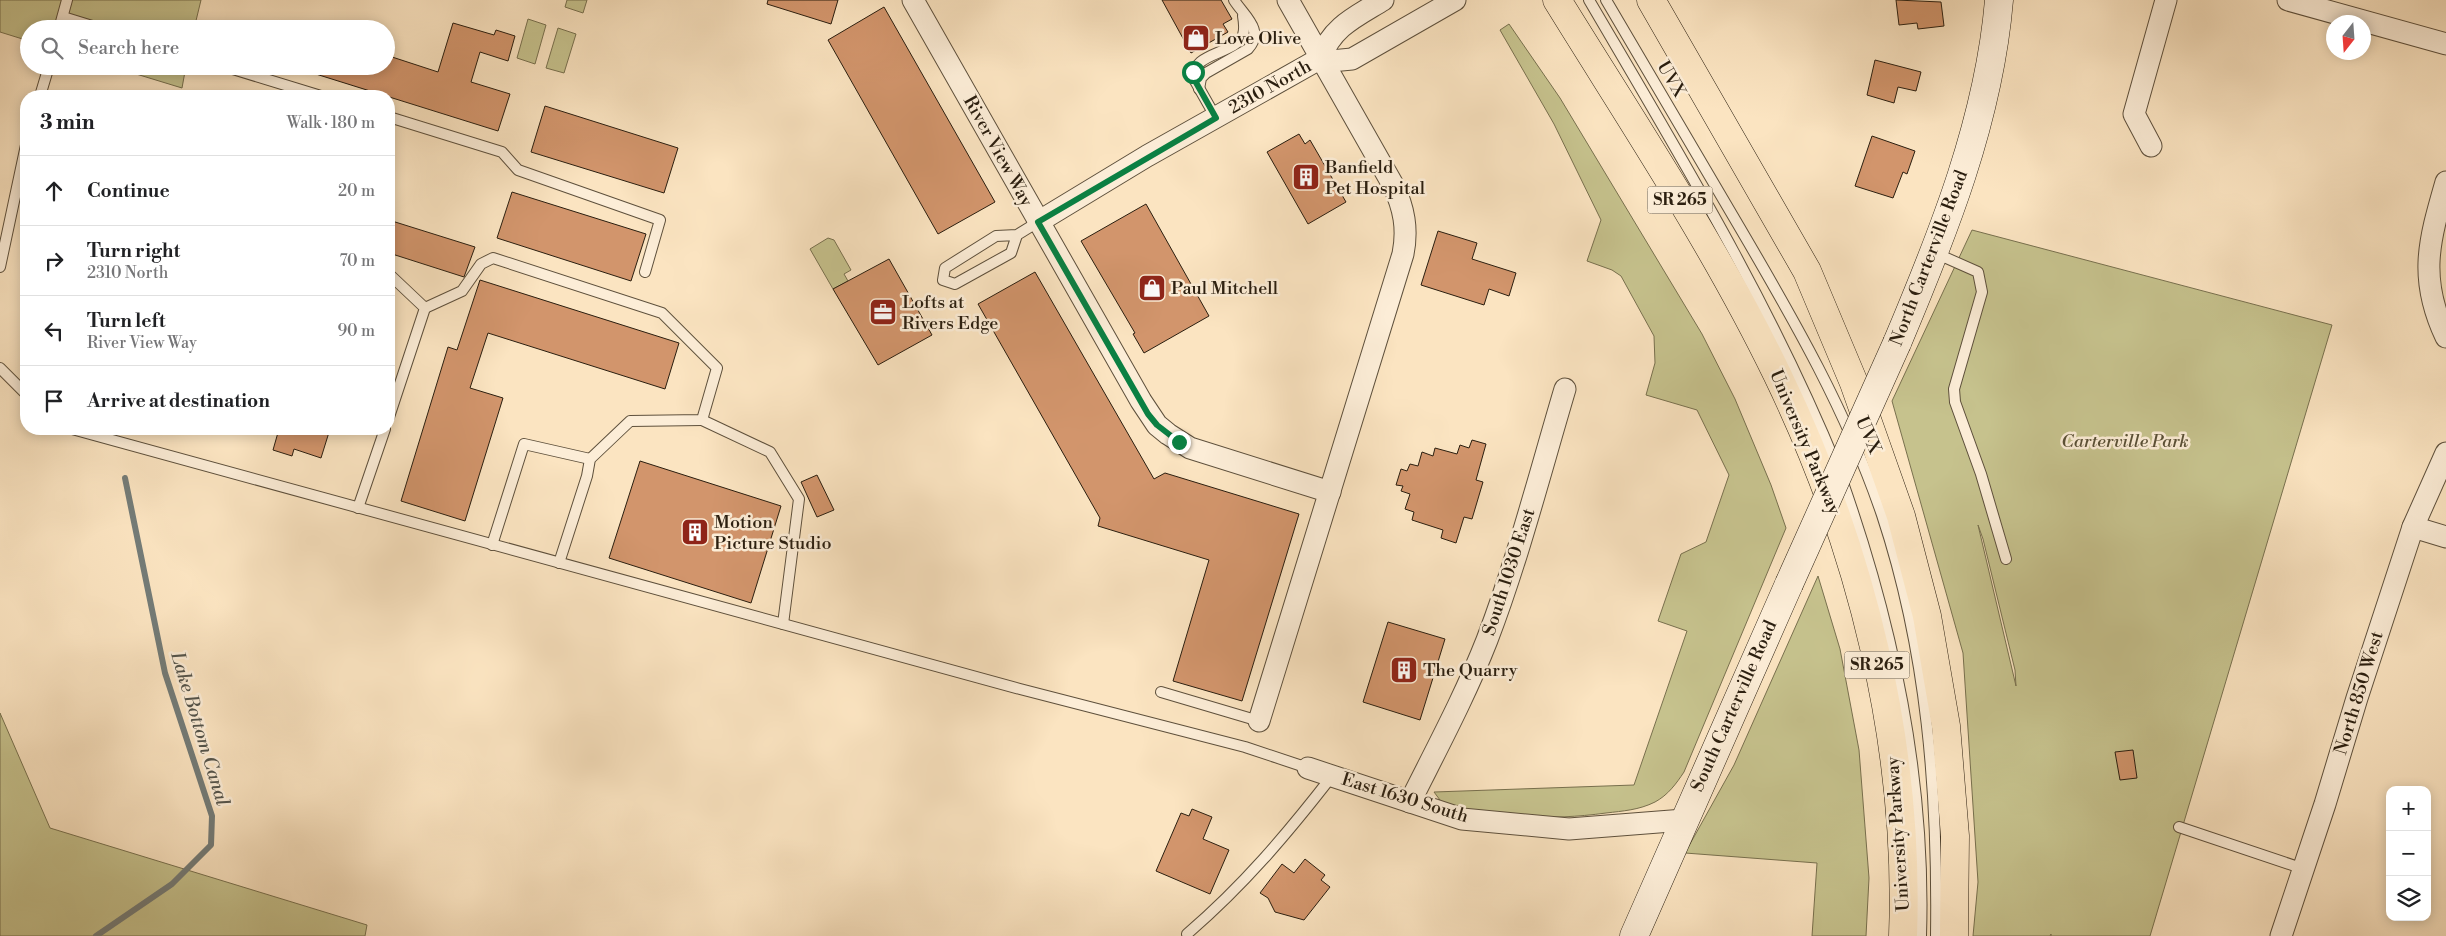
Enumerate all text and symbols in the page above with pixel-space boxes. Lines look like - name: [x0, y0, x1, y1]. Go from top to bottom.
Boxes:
- north arrow: [2326, 15, 2371, 60]
- search box: [20, 20, 395, 75]
- shop icon: Love Olive: [1181, 23, 1211, 53]
- place label: Love Olive: [1215, 27, 1301, 50]
- icon: search: [38, 34, 66, 62]
- text: Search here: [78, 36, 179, 60]
- street label: 2310 North: [1224, 55, 1316, 119]
- street label: UVX: [1651, 57, 1691, 102]
- route start: [1182, 61, 1205, 84]
- street label: River View Way: [958, 91, 1038, 211]
- text: 3 min: [40, 110, 95, 136]
- text: Walk · 180 m: [287, 113, 375, 133]
- place label: Banfield Pet Hospital: [1324, 156, 1426, 200]
- building icon: Banfield Pet Hospital: [1291, 162, 1321, 192]
- street label: North Carterville Road: [1885, 166, 1973, 349]
- icon: ahead: [40, 177, 68, 205]
- text: Continue: [87, 179, 170, 203]
- text: 20 m: [338, 181, 375, 201]
- road number: SR 265: [1648, 186, 1712, 214]
- text: Turn right: [87, 239, 180, 263]
- icon: right: [40, 247, 68, 275]
- text: 70 m: [339, 251, 375, 271]
- text: 2310 North: [87, 263, 168, 283]
- shop icon: Paul Mitchell: [1137, 273, 1167, 303]
- place label: Paul Mitchell: [1171, 277, 1279, 300]
- place label: Lofts at Rivers Edge: [902, 291, 998, 335]
- office icon: Lofts at Rivers Edge: [868, 297, 898, 327]
- text: Turn left: [87, 309, 166, 333]
- icon: left: [40, 317, 68, 345]
- text: 90 m: [337, 321, 375, 341]
- text: River View Way: [87, 333, 197, 353]
- street label: University Parkway: [1764, 366, 1846, 518]
- icon: arrive: [40, 387, 68, 415]
- text: Arrive at destination: [87, 389, 270, 413]
- street label: UVX: [1850, 413, 1886, 458]
- park label: Carterville Park: [2061, 430, 2189, 453]
- route end: [1168, 431, 1191, 454]
- street label: South 1030 East: [1478, 505, 1541, 639]
- place label: Motion Picture Studio: [714, 511, 832, 555]
- building icon: Motion Picture Studio: [680, 517, 710, 547]
- street label: South Carterville Road: [1686, 616, 1783, 795]
- street label: North 850 West: [2329, 628, 2389, 757]
- water label: Lake Bottom Canal: [165, 648, 235, 809]
- road number: SR 265: [1844, 652, 1910, 678]
- building icon: The Quarry: [1389, 655, 1419, 685]
- place label: The Quarry: [1423, 659, 1518, 682]
- street label: University Parkway: [1881, 756, 1915, 912]
- street label: East 1630 South: [1339, 768, 1471, 828]
- map controls: [2386, 786, 2431, 921]
- button: +: [2386, 786, 2431, 831]
- button: −: [2386, 831, 2431, 876]
- button: layers: [2386, 876, 2431, 921]

